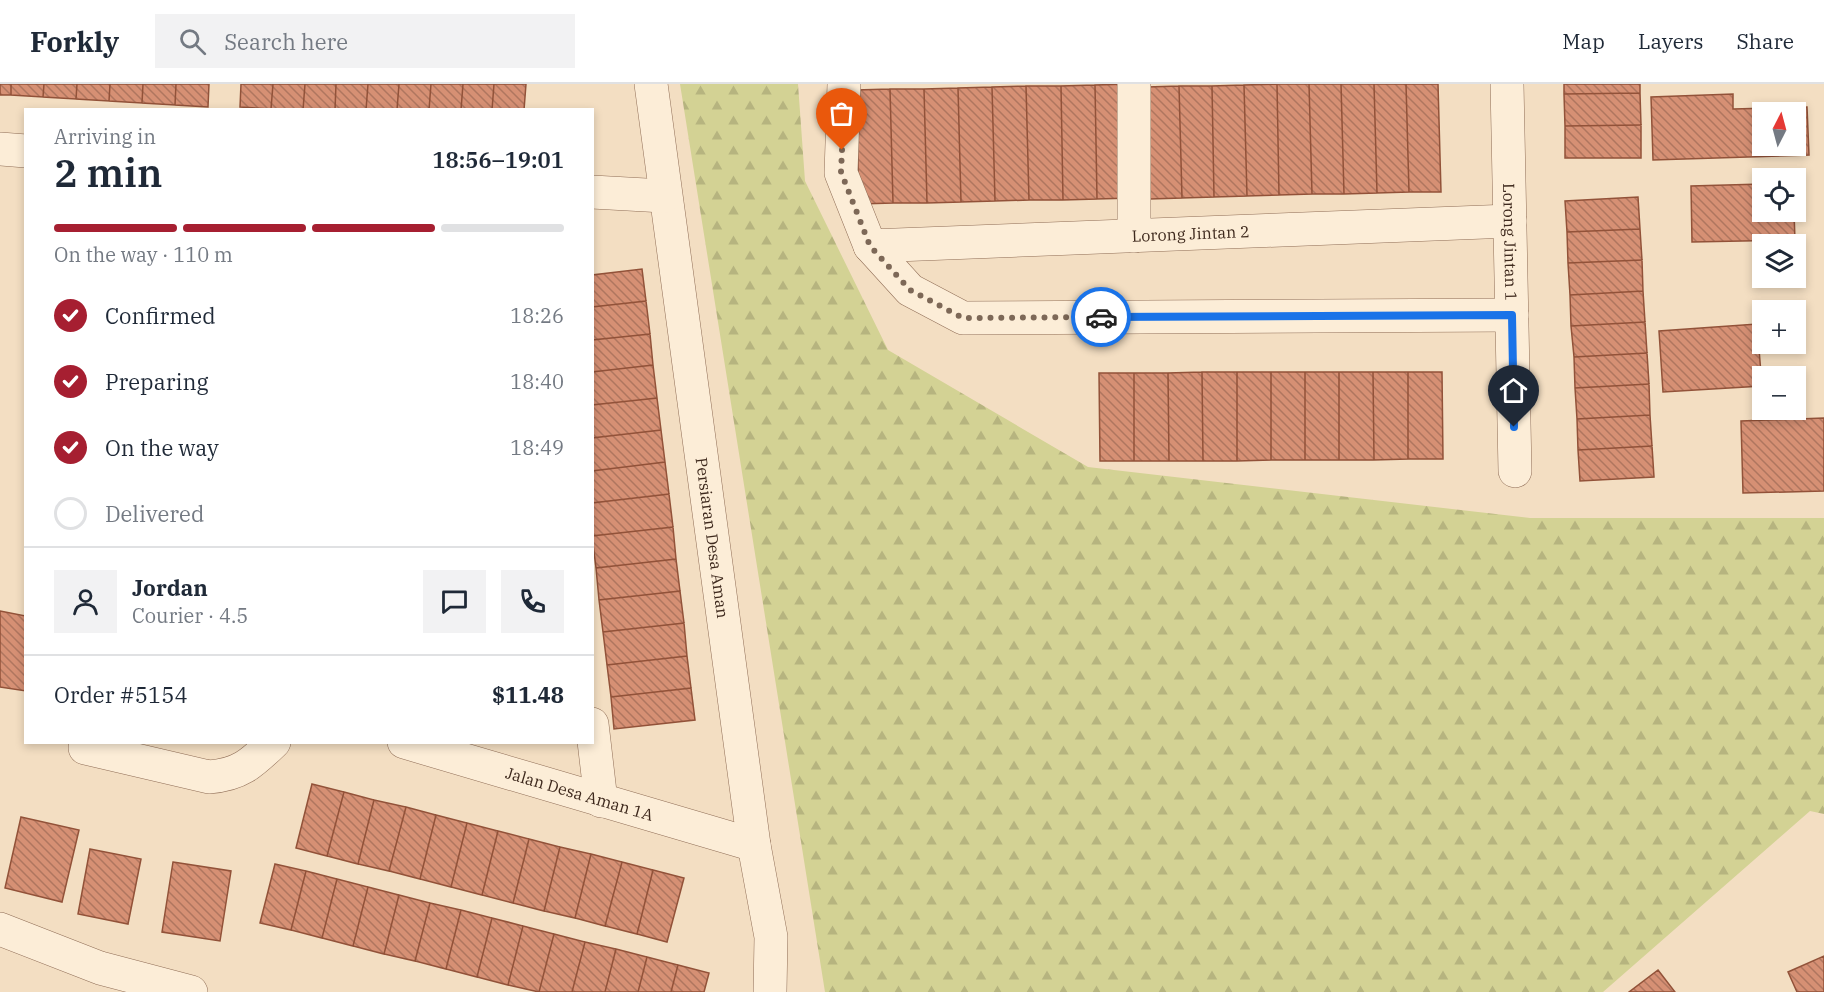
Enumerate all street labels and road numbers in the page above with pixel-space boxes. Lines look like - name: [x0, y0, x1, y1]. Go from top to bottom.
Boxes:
- street label: Lorong Jintan 1: [1499, 183, 1521, 301]
- street label: Lorong Jintan 2: [1131, 221, 1250, 246]
- street label: Persiaran Desa Aman: [692, 456, 733, 620]
- street label: Jalan Desa Aman 1A: [503, 762, 656, 825]

